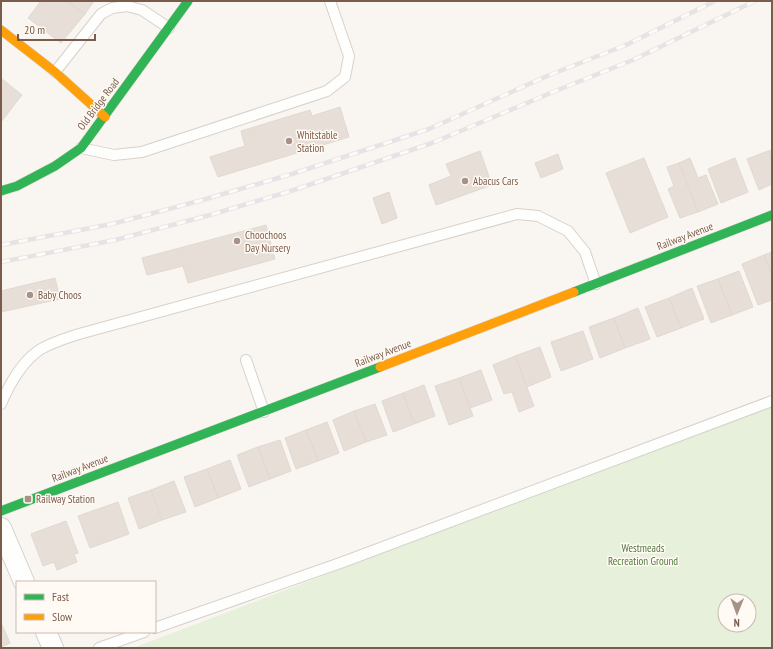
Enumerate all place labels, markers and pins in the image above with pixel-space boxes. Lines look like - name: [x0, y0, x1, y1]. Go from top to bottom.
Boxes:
- place label: Whitstable Station: [297, 128, 338, 155]
- marker: Whitstable Station: [284, 136, 294, 146]
- place label: Abacus Cars: [473, 174, 518, 188]
- marker: Abacus Cars: [460, 176, 470, 186]
- place label: Choochoos Day Nursery: [245, 228, 291, 255]
- marker: Choochoos Day Nursery: [232, 236, 242, 246]
- place label: Baby Choos: [38, 288, 82, 302]
- marker: Baby Choos: [25, 290, 35, 300]
- place label: Railway Station: [36, 492, 95, 506]
- marker: Railway Station: [23, 494, 33, 504]

